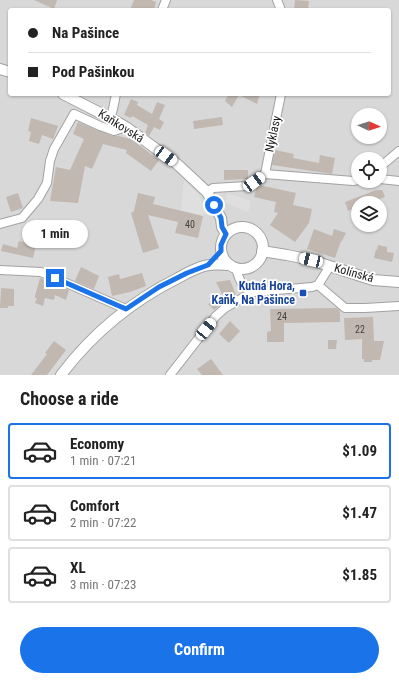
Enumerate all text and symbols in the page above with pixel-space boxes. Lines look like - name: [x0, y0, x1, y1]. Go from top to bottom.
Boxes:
- text: Na Pašince: [52, 24, 119, 42]
- text: Pod Pašinkou: [52, 63, 134, 81]
- street label: Kaňkovská: [96, 106, 147, 146]
- north arrow: [351, 108, 387, 144]
- map controls: [351, 108, 387, 232]
- street label: Nyklasy: [262, 115, 284, 153]
- car: [153, 144, 179, 168]
- button: locate: [351, 152, 387, 188]
- car: [241, 170, 267, 194]
- route start: [205, 196, 223, 214]
- button: layers: [351, 196, 387, 232]
- house number: 40: [185, 219, 195, 230]
- callout: 1 min: [22, 220, 88, 248]
- text: 1 min: [41, 226, 69, 241]
- car: [298, 251, 324, 269]
- street label: Kolínská: [333, 261, 376, 285]
- route end: [46, 269, 64, 287]
- place label: Kutná Hora, Kaňk, Na Pašince: [212, 279, 295, 307]
- marker: Kutná Hora, Kaňk, Na Pašince: [298, 288, 308, 298]
- house number: 24: [277, 311, 287, 322]
- car: [194, 316, 218, 342]
- house number: 22: [355, 324, 365, 335]
- text: Choose a ride: [20, 388, 119, 409]
- icon: car: [22, 433, 58, 469]
- text: Economy: [70, 435, 124, 453]
- text: $1.09: [342, 442, 377, 460]
- text: 1 min · 07:21: [70, 453, 136, 468]
- icon: car: [22, 495, 58, 531]
- text: Comfort: [70, 497, 119, 515]
- text: $1.47: [342, 504, 377, 522]
- text: 2 min · 07:22: [70, 515, 136, 530]
- icon: car: [22, 557, 58, 593]
- text: XL: [70, 559, 86, 577]
- text: $1.85: [342, 566, 377, 584]
- text: 3 min · 07:23: [70, 577, 136, 592]
- button: Confirm: [20, 627, 379, 673]

